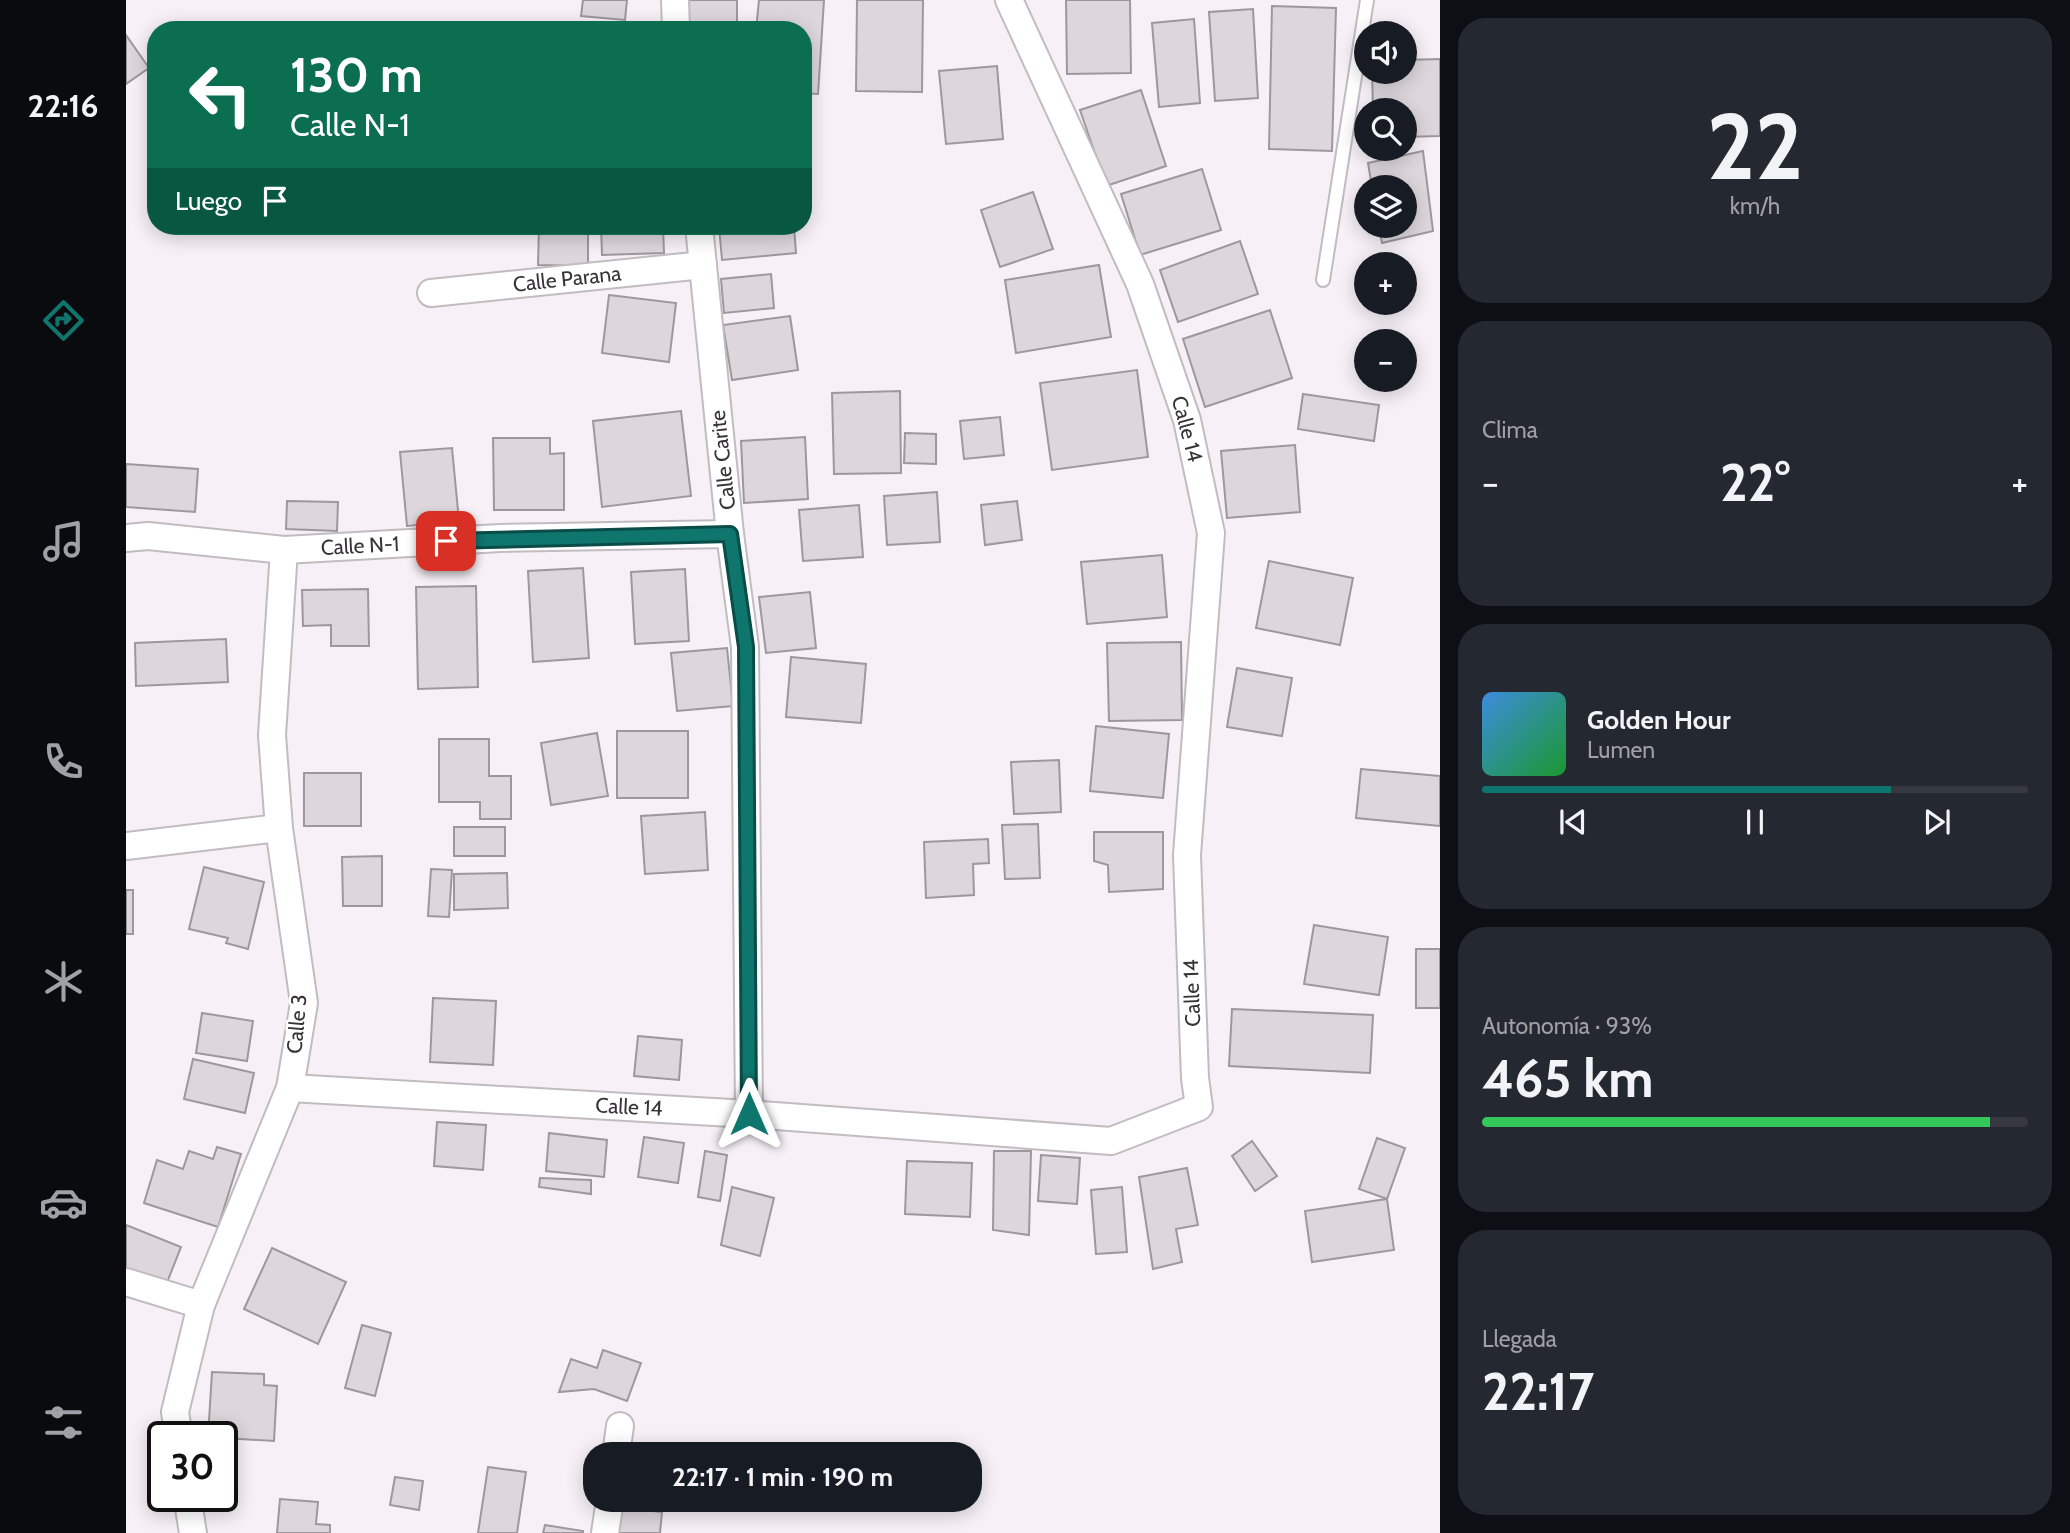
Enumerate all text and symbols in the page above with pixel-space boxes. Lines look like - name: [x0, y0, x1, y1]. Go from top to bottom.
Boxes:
- map controls: [1354, 21, 1417, 392]
- button: sound: [1354, 21, 1417, 84]
- text: 130 m: [290, 45, 423, 104]
- icon: left: [175, 49, 266, 140]
- text: 22:16: [28, 86, 98, 125]
- text: 22: [1707, 91, 1803, 202]
- button: search: [1354, 98, 1417, 161]
- text: Calle N-1: [290, 105, 410, 144]
- button: layers: [1354, 175, 1417, 238]
- icon: arrive: [256, 182, 294, 220]
- text: Luego: [175, 185, 242, 217]
- text: km/h: [1730, 192, 1780, 220]
- button: +: [1354, 252, 1417, 315]
- street label: Calle Parana: [512, 260, 622, 297]
- icon: directions: [39, 296, 88, 345]
- button: −: [1354, 329, 1417, 392]
- street label: Calle 14: [1167, 393, 1208, 465]
- street label: Calle Carite: [705, 409, 740, 511]
- text: Clima: [1482, 416, 1538, 444]
- text: 22°: [1720, 451, 1790, 514]
- text: −: [1482, 459, 1499, 506]
- text: +: [2011, 459, 2028, 506]
- pin: [416, 511, 476, 571]
- icon: music: [39, 517, 88, 566]
- icon: arrive: [427, 522, 465, 560]
- street label: Calle N-1: [320, 531, 400, 560]
- text: Golden Hour: [1587, 704, 1730, 736]
- text: Lumen: [1587, 736, 1655, 764]
- icon: phone: [39, 737, 88, 786]
- icon: previous: [1554, 803, 1592, 841]
- icon: pause: [1736, 803, 1774, 841]
- icon: next: [1918, 803, 1956, 841]
- icon: climate: [39, 957, 88, 1006]
- street label: Calle 14: [1178, 959, 1205, 1027]
- street label: Calle 3: [281, 993, 312, 1055]
- text: Autonomía · 93%: [1482, 1012, 1652, 1040]
- text: 465 km: [1482, 1047, 1654, 1110]
- position arrow: [712, 1077, 786, 1151]
- street label: Calle 14: [595, 1092, 663, 1121]
- icon: car: [39, 1178, 88, 1227]
- text: Llegada: [1482, 1325, 1557, 1353]
- text: 22:17: [1482, 1360, 1594, 1423]
- icon: filters: [39, 1398, 88, 1447]
- speed limit sign: 30: [147, 1421, 238, 1512]
- text: 22:17 · 1 min · 190 m: [672, 1461, 893, 1493]

